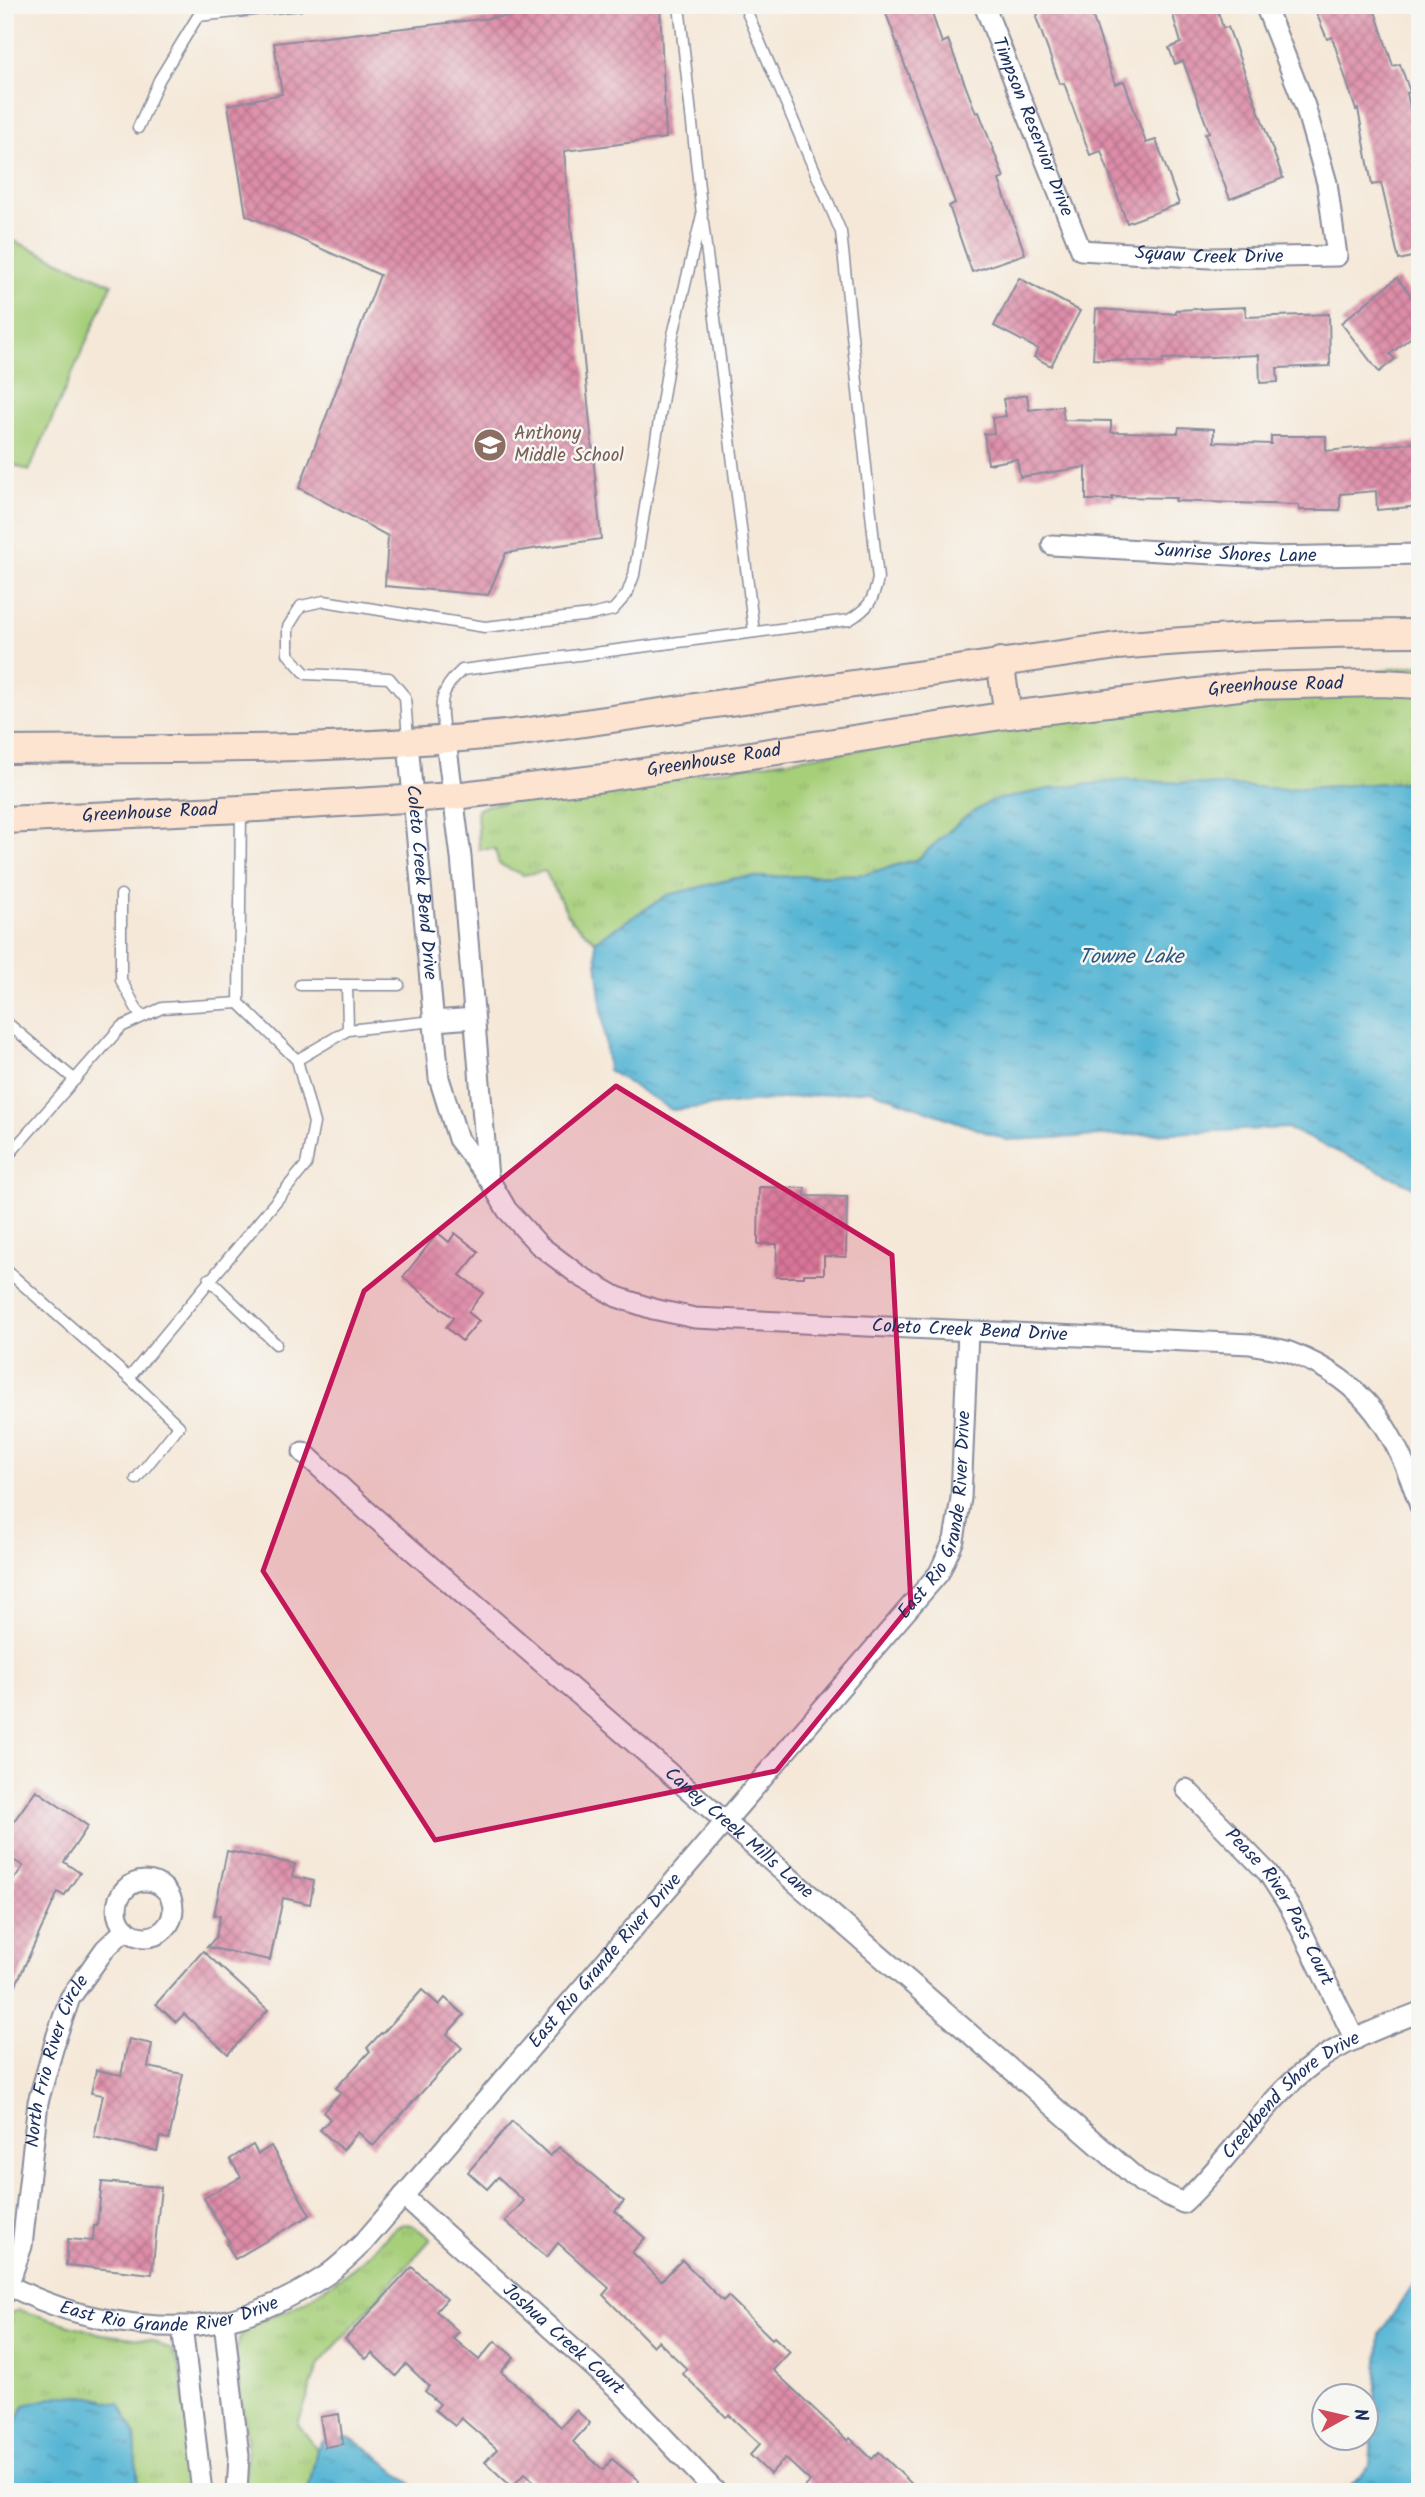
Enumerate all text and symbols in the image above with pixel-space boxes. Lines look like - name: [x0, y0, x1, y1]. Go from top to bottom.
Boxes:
- street label: Timpson Reservior Drive: [983, 33, 1081, 221]
- street label: Squaw Creek Drive: [1134, 238, 1284, 273]
- place label: Anthony Middle School: [514, 419, 624, 471]
- school or university icon: Anthony Middle School: [471, 426, 509, 464]
- street label: Sunrise Shores Lane: [1154, 536, 1317, 572]
- street label: Greenhouse Road: [1206, 669, 1344, 706]
- street label: Greenhouse Road: [645, 735, 784, 786]
- street label: Coleto Creek Bend Drive: [397, 784, 445, 982]
- street label: Greenhouse Road: [81, 795, 219, 831]
- water label: Towne Lake: [1079, 941, 1186, 974]
- street label: Coleto Creek Bend Drive: [871, 1311, 1069, 1350]
- street label: East Rio Grande River Drive: [890, 1410, 980, 1626]
- street label: Caney Creek Mills Lane: [657, 1760, 820, 1907]
- street label: Pease River Pass Court: [1217, 1821, 1342, 1992]
- street label: East Rio Grande River Drive: [521, 1866, 690, 2055]
- street label: North Frio River Circle: [18, 1968, 97, 2149]
- street label: Creekbend Shore Drive: [1215, 2024, 1366, 2166]
- street label: Joshua Creek Court: [495, 2276, 632, 2403]
- street label: East Rio Grande River Drive: [55, 2288, 284, 2341]
- north arrow: [1310, 2382, 1380, 2452]
- text: N: [1344, 2407, 1376, 2423]

